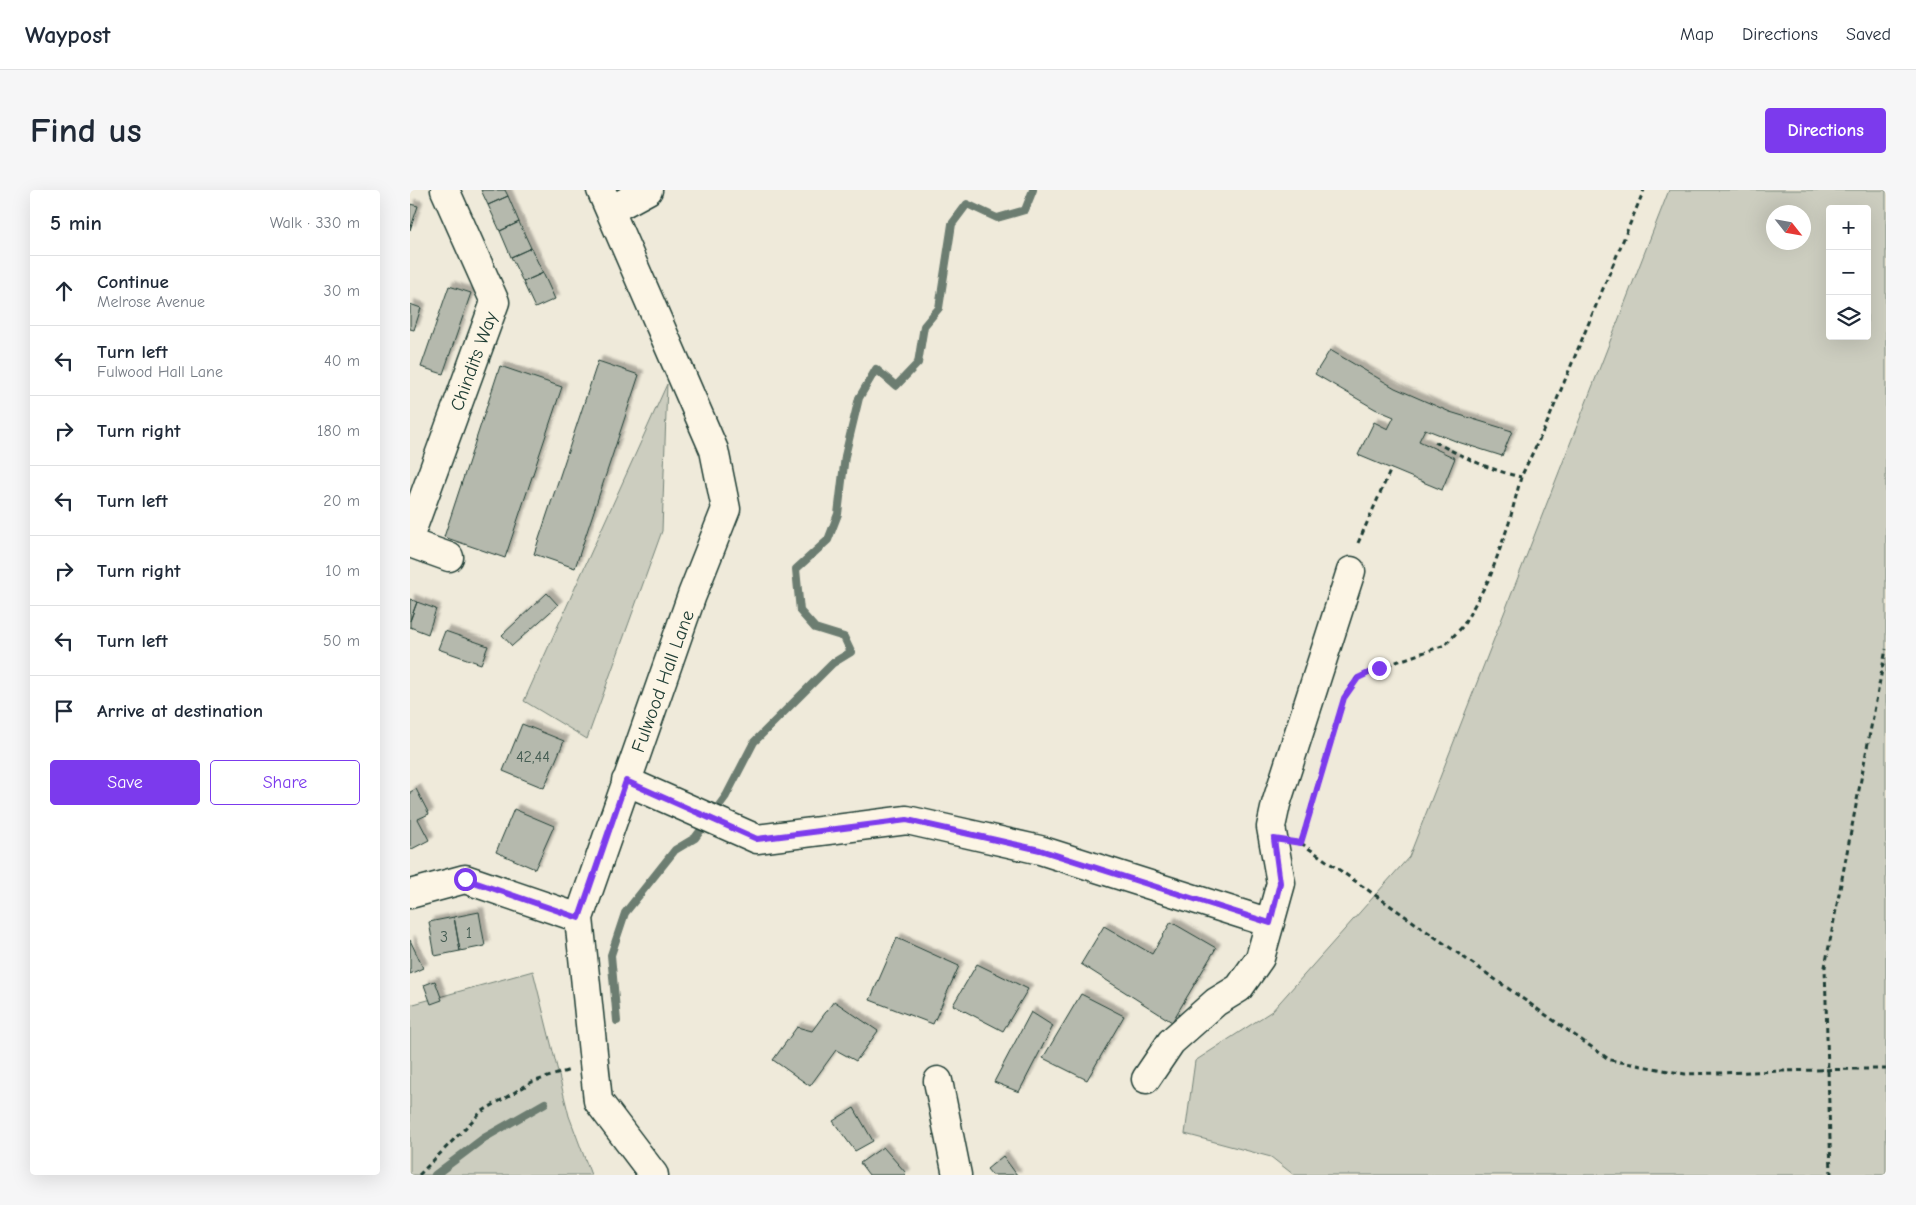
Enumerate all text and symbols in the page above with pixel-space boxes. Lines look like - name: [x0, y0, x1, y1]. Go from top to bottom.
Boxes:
- text: Waypost: [25, 21, 110, 49]
- text: Map: [1680, 24, 1714, 45]
- text: Directions: [1742, 24, 1818, 45]
- text: Saved: [1846, 24, 1891, 45]
- button: Directions: [1765, 108, 1886, 153]
- text: Find us: [30, 110, 142, 151]
- north arrow: [1766, 205, 1811, 250]
- map controls: [1826, 205, 1871, 340]
- button: +: [1826, 205, 1871, 250]
- text: 5 min: [50, 211, 102, 235]
- text: Walk · 330 m: [270, 214, 360, 232]
- button: −: [1826, 250, 1871, 295]
- text: Continue: [97, 271, 169, 293]
- icon: ahead: [50, 277, 78, 305]
- text: 30 m: [324, 282, 360, 300]
- text: Melrose Avenue: [97, 293, 205, 311]
- button: layers: [1826, 295, 1871, 340]
- street label: Chindits Way: [446, 308, 502, 414]
- text: Turn left: [97, 341, 168, 363]
- icon: left: [50, 347, 78, 375]
- text: 40 m: [324, 352, 360, 370]
- text: Fulwood Hall Lane: [97, 363, 223, 381]
- icon: right: [50, 417, 78, 445]
- text: Turn right: [97, 420, 181, 442]
- text: 180 m: [317, 422, 360, 440]
- icon: left: [50, 487, 78, 515]
- text: Turn left: [97, 490, 168, 512]
- text: 20 m: [323, 492, 360, 510]
- icon: right: [50, 557, 78, 585]
- text: Turn right: [97, 560, 181, 582]
- text: 10 m: [325, 562, 360, 580]
- street label: Fulwood Hall Lane: [627, 607, 699, 755]
- icon: left: [50, 627, 78, 655]
- text: Turn left: [97, 630, 168, 652]
- text: 50 m: [323, 632, 360, 650]
- route end: [1368, 657, 1391, 680]
- icon: arrive: [50, 697, 78, 725]
- text: Arrive at destination: [97, 700, 263, 722]
- house number: 42,44: [516, 748, 550, 766]
- button: Save: [50, 760, 200, 805]
- button: Share: [210, 760, 360, 805]
- route start: [454, 868, 477, 891]
- house number: 1: [466, 924, 472, 942]
- house number: 3: [440, 928, 448, 946]

